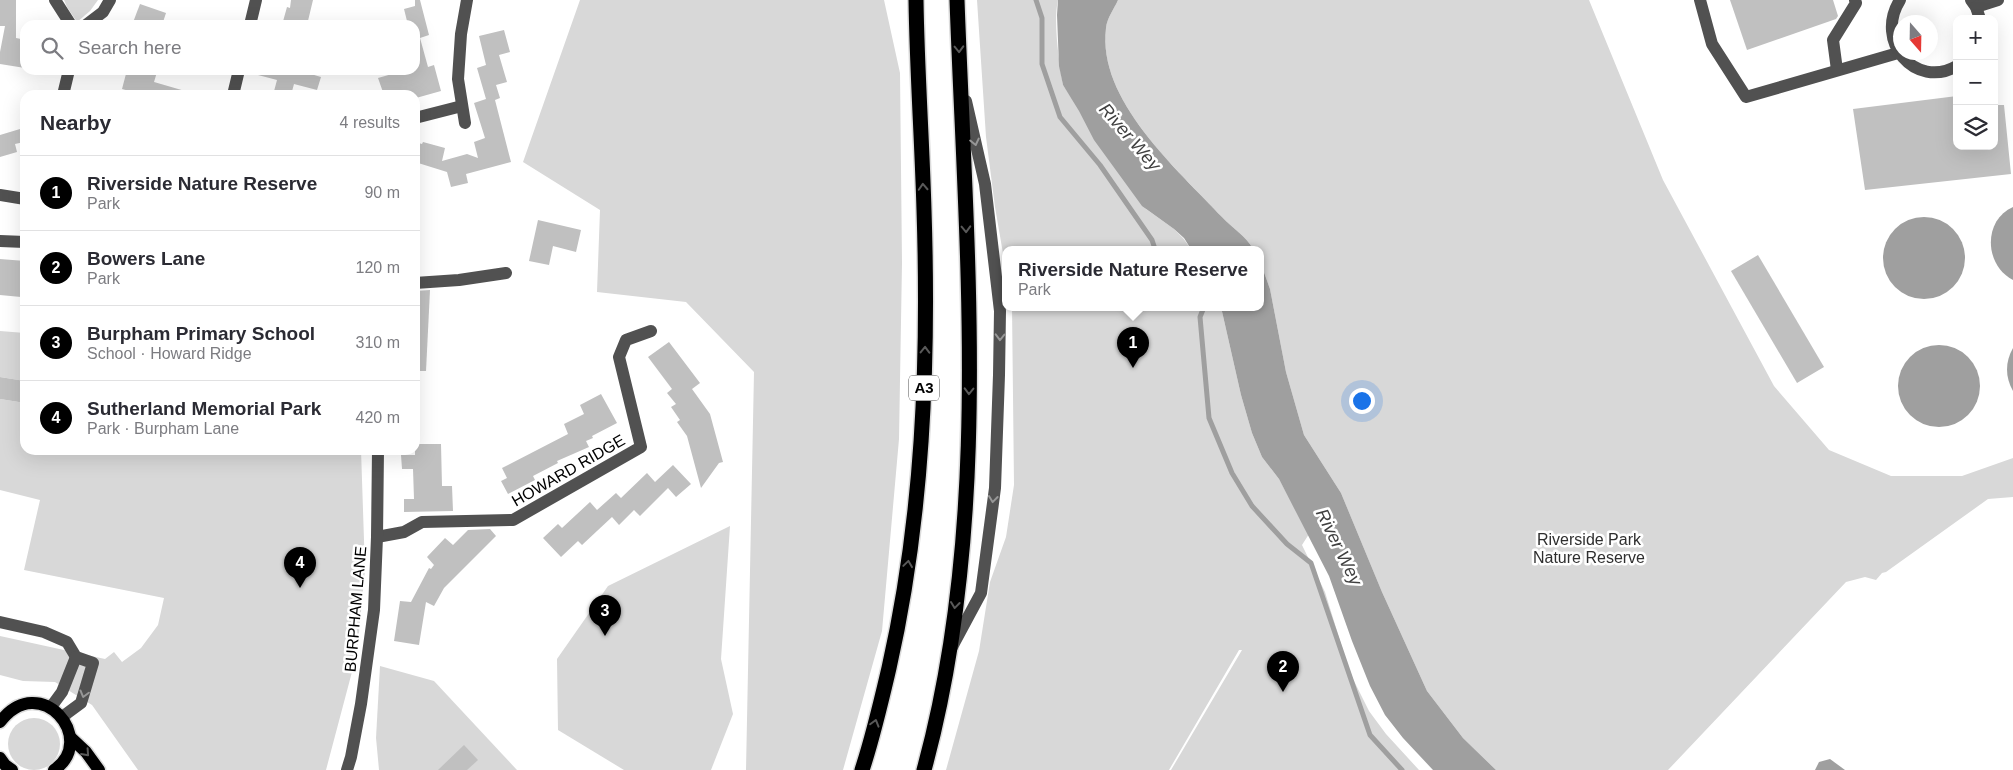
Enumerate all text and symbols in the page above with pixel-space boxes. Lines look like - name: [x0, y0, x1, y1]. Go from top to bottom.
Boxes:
- north arrow: [1893, 15, 1938, 60]
- map controls: [1953, 15, 1998, 150]
- button: +: [1953, 15, 1998, 60]
- search box: [20, 20, 420, 75]
- icon: search: [38, 34, 66, 62]
- text: Search here: [78, 37, 182, 58]
- one-way arrow: [954, 45, 964, 53]
- button: −: [1953, 60, 1998, 105]
- water label: River Wey: [1095, 99, 1165, 176]
- button: layers: [1953, 105, 1998, 150]
- text: Nearby: [40, 111, 111, 134]
- text: 4 results: [340, 114, 400, 131]
- one-way arrow: [969, 137, 980, 146]
- text: Riverside Nature Reserve: [87, 173, 317, 194]
- one-way arrow: [918, 183, 929, 191]
- text: 1: [52, 184, 60, 201]
- text: 90 m: [364, 184, 400, 201]
- text: Park: [87, 195, 120, 212]
- one-way arrow: [960, 225, 971, 233]
- popup: [1002, 246, 1264, 311]
- text: Bowers Lane: [87, 248, 205, 269]
- text: 2: [52, 259, 60, 276]
- text: 120 m: [356, 259, 400, 276]
- text: Riverside Nature Reserve: [1018, 259, 1248, 280]
- text: Park: [87, 270, 120, 287]
- text: Park: [1018, 281, 1051, 298]
- text: Burpham Primary School: [87, 323, 315, 344]
- pin: 1: [1117, 327, 1149, 368]
- text: 3: [52, 334, 60, 351]
- text: 310 m: [356, 334, 400, 351]
- one-way arrow: [995, 334, 1005, 341]
- text: School · Howard Ridge: [87, 345, 252, 362]
- one-way arrow: [919, 346, 930, 354]
- road number: A3: [909, 376, 939, 400]
- one-way arrow: [964, 388, 974, 395]
- your location: [1349, 388, 1375, 414]
- text: Sutherland Memorial Park: [87, 398, 321, 419]
- text: 4: [52, 409, 60, 426]
- text: 420 m: [356, 409, 400, 426]
- text: Park · Burpham Lane: [87, 420, 239, 437]
- street label: HOWARD RIDGE: [509, 431, 628, 510]
- one-way arrow: [988, 496, 999, 504]
- water label: River Wey: [1312, 505, 1367, 589]
- park label: Riverside Park Nature Reserve: [1533, 531, 1645, 566]
- street label: BURPHAM LANE: [342, 545, 369, 673]
- pin: 4: [284, 547, 316, 588]
- one-way arrow: [902, 560, 913, 568]
- pin: 3: [589, 595, 621, 636]
- one-way arrow: [950, 602, 961, 610]
- pin: 2: [1267, 651, 1299, 692]
- one-way arrow: [79, 690, 89, 698]
- one-way arrow: [870, 720, 880, 728]
- one-way arrow: [80, 747, 89, 756]

